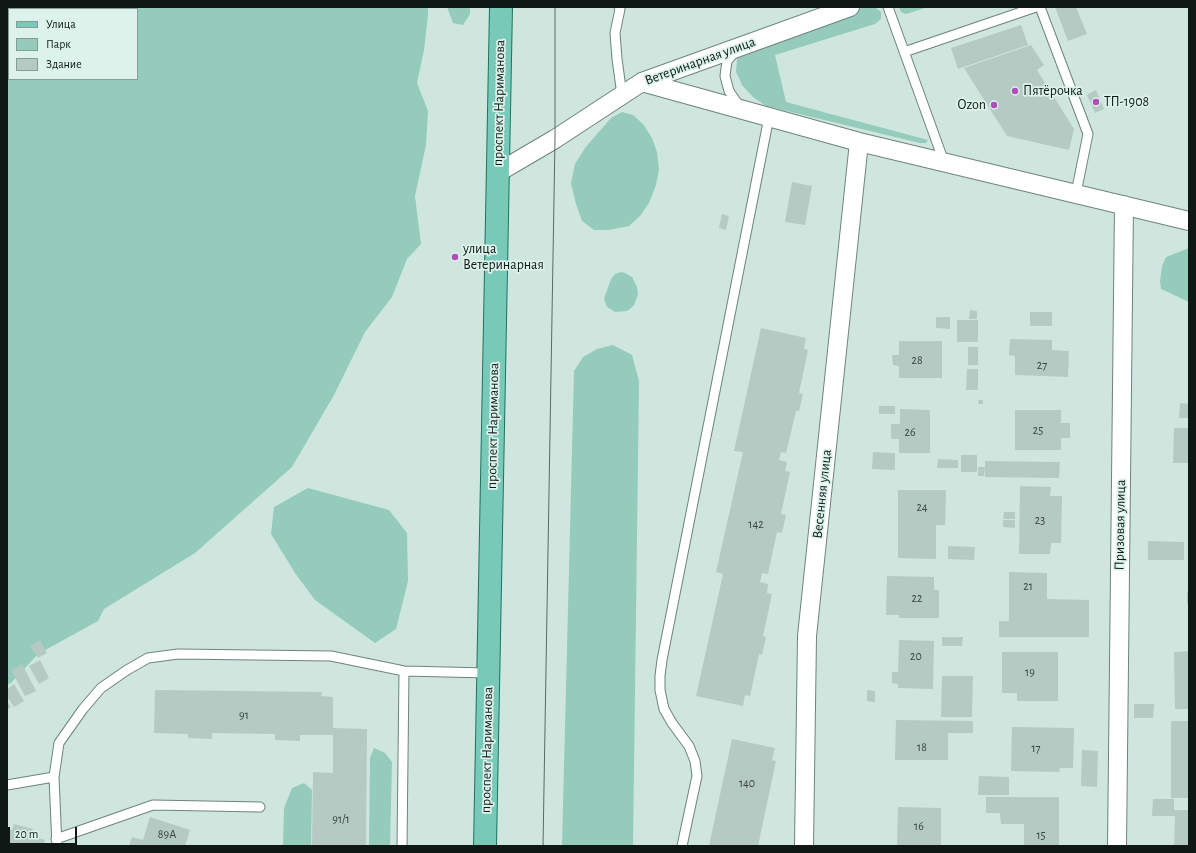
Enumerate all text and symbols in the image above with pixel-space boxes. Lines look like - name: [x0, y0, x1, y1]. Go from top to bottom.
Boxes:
- legend: [8, 8, 138, 80]
- text: Улица: [46, 18, 76, 30]
- street label: Ветеринарная улица: [642, 33, 758, 89]
- text: Парк: [46, 38, 71, 50]
- street label: проспект Нариманова: [489, 40, 509, 166]
- text: Здание: [46, 58, 82, 70]
- place label: Пятёрочка: [1023, 83, 1083, 99]
- marker: Пятёрочка: [1010, 86, 1020, 96]
- place label: ТП-1908: [1104, 94, 1149, 110]
- place label: Ozon: [958, 97, 986, 113]
- marker: ТП-1908: [1091, 97, 1101, 107]
- marker: Ozon: [989, 100, 999, 110]
- place label: улица Ветеринарная: [463, 241, 544, 274]
- marker: улица Ветеринарная: [450, 252, 460, 262]
- house number: 28: [911, 353, 923, 367]
- house number: 27: [1037, 358, 1047, 372]
- street label: проспект Нариманова: [483, 363, 503, 489]
- house number: 25: [1033, 423, 1043, 437]
- house number: 26: [904, 425, 916, 439]
- street label: Весенняя улица: [809, 449, 835, 539]
- street label: Призовая улица: [1111, 479, 1129, 571]
- house number: 24: [916, 500, 928, 514]
- house number: 23: [1035, 513, 1045, 527]
- house number: 142: [748, 517, 764, 531]
- house number: 21: [1023, 579, 1033, 593]
- house number: 22: [912, 591, 922, 605]
- house number: 20: [910, 649, 922, 663]
- house number: 19: [1025, 665, 1035, 679]
- street label: проспект Нариманова: [477, 687, 497, 813]
- house number: 91: [239, 708, 249, 722]
- house number: 18: [917, 740, 927, 754]
- house number: 17: [1031, 741, 1041, 755]
- house number: 140: [739, 776, 755, 790]
- house number: 91/1: [332, 812, 350, 826]
- scale bar: [10, 819, 79, 845]
- house number: 16: [914, 819, 924, 833]
- house number: 89А: [158, 827, 176, 841]
- text: 20 m: [15, 828, 38, 840]
- house number: 15: [1036, 828, 1046, 842]

